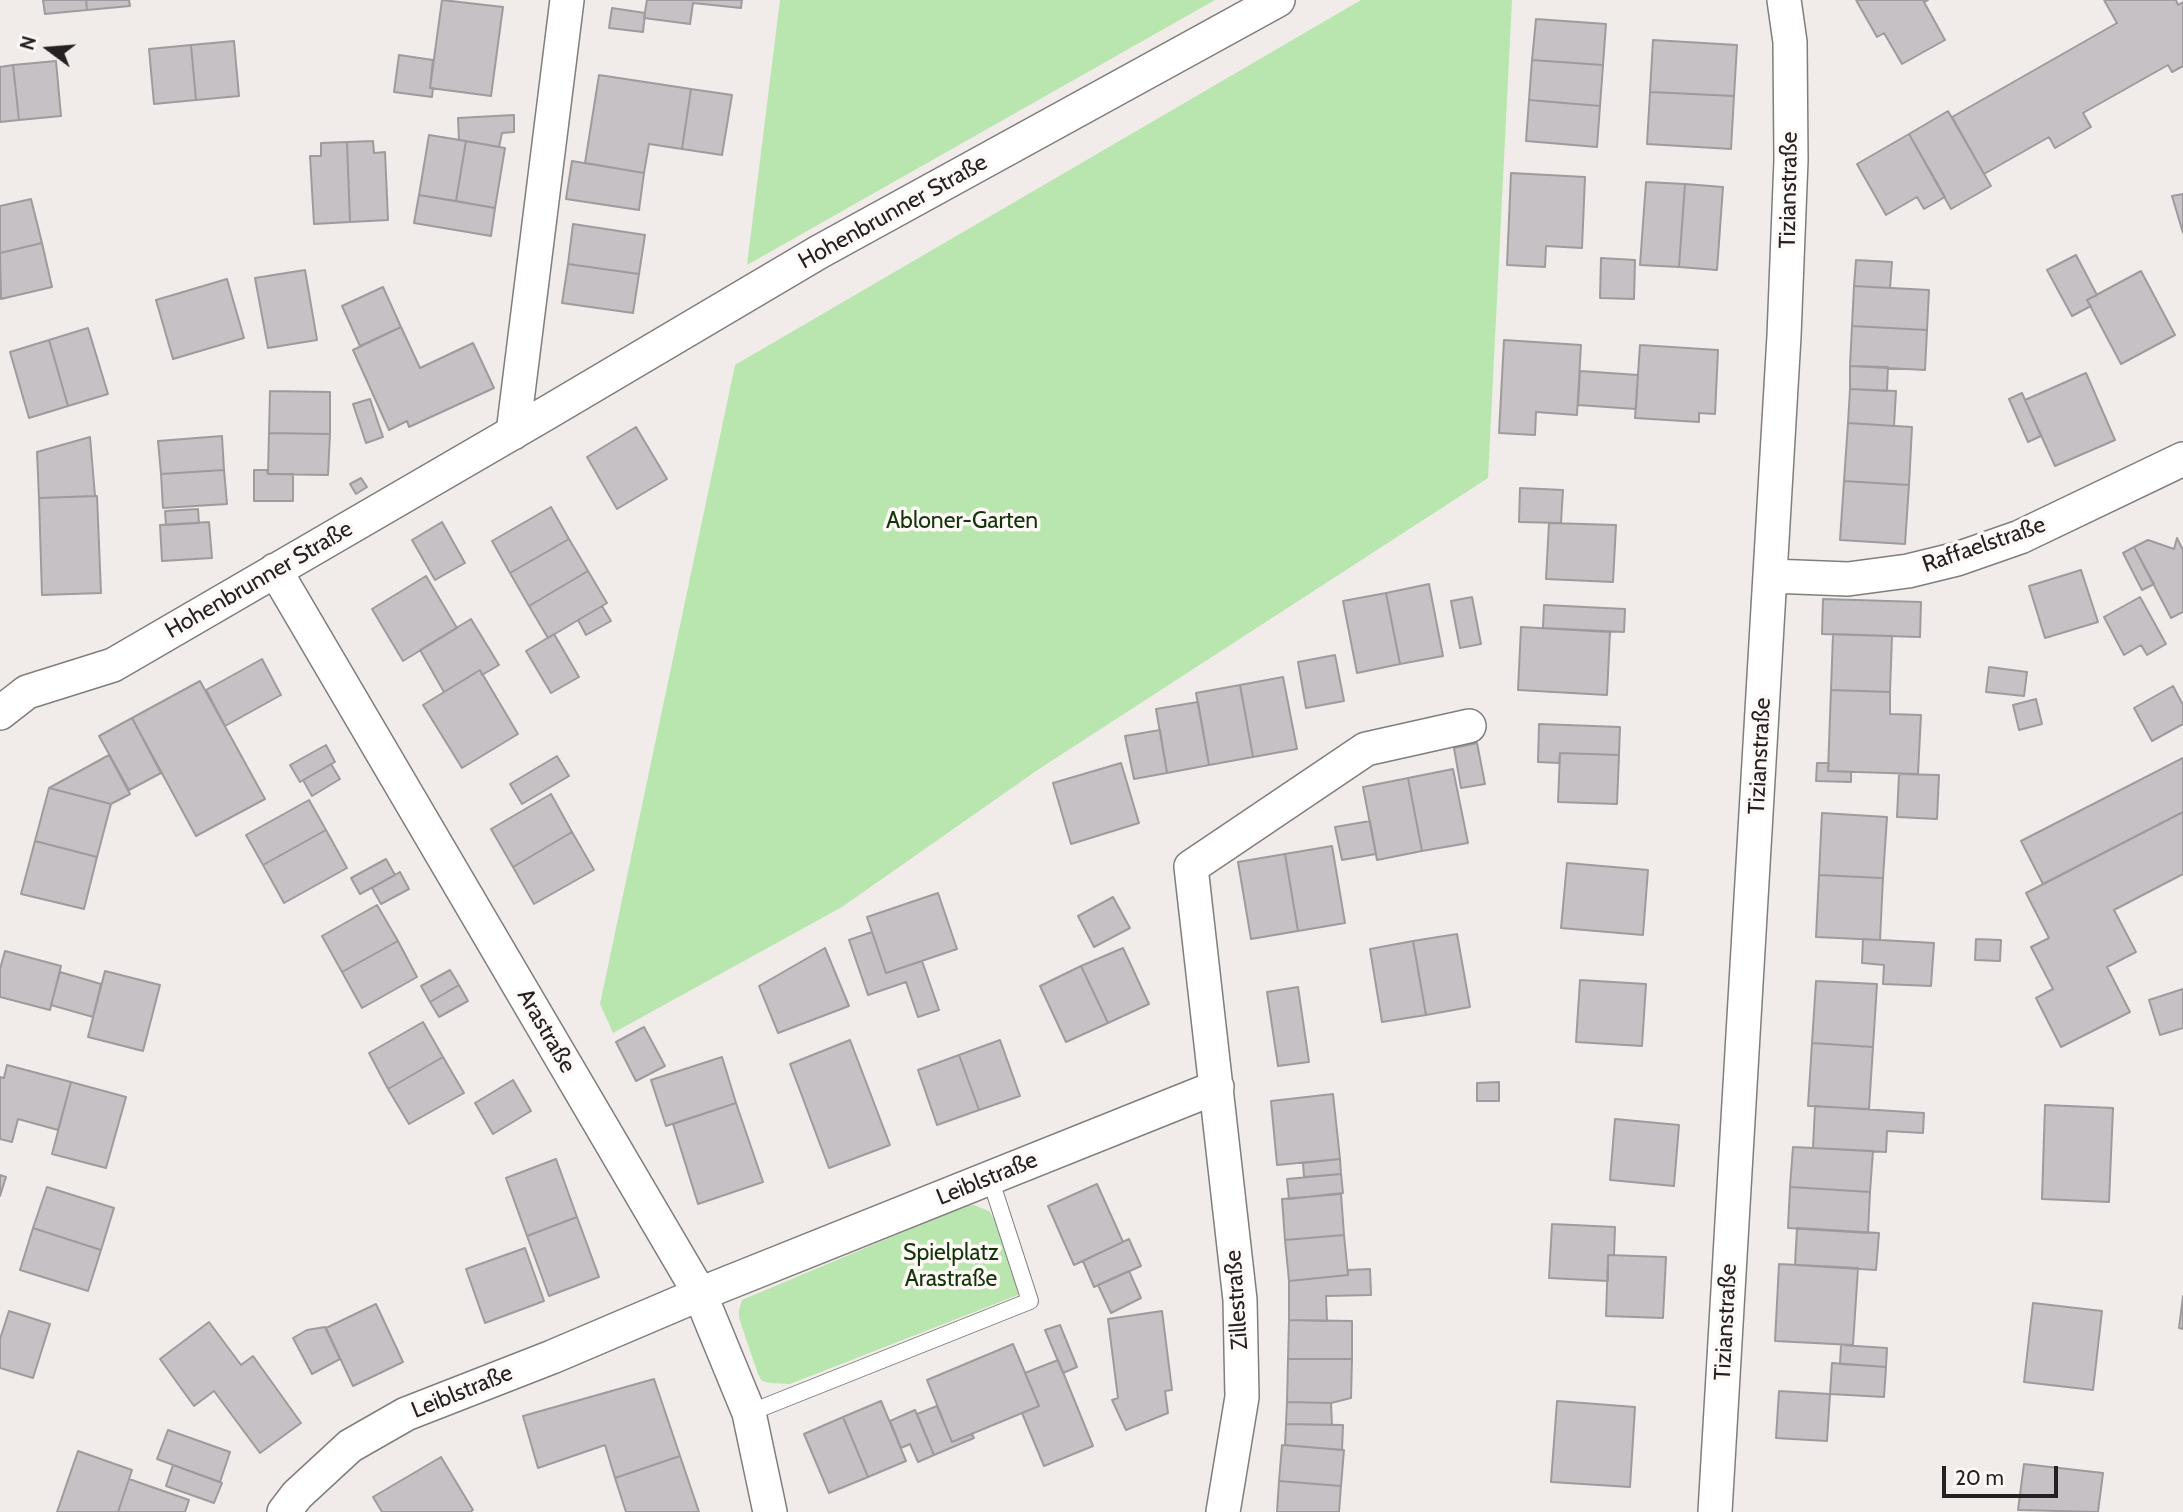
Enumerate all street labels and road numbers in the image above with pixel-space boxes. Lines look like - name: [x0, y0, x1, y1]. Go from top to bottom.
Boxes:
- street label: Tizianstraße: [1774, 131, 1804, 249]
- street label: Hohenbrunner Straße: [794, 149, 992, 275]
- street label: Raffaelstraße: [1919, 511, 2049, 579]
- street label: Hohenbrunner Straße: [160, 515, 358, 645]
- street label: Tizianstraße: [1743, 697, 1777, 815]
- street label: Arastraße: [511, 984, 581, 1078]
- street label: Leiblstraße: [932, 1146, 1042, 1212]
- street label: Zillestraße: [1220, 1249, 1254, 1351]
- street label: Tizianstraße: [1709, 1263, 1743, 1381]
- street label: Leiblstraße: [407, 1359, 517, 1425]

